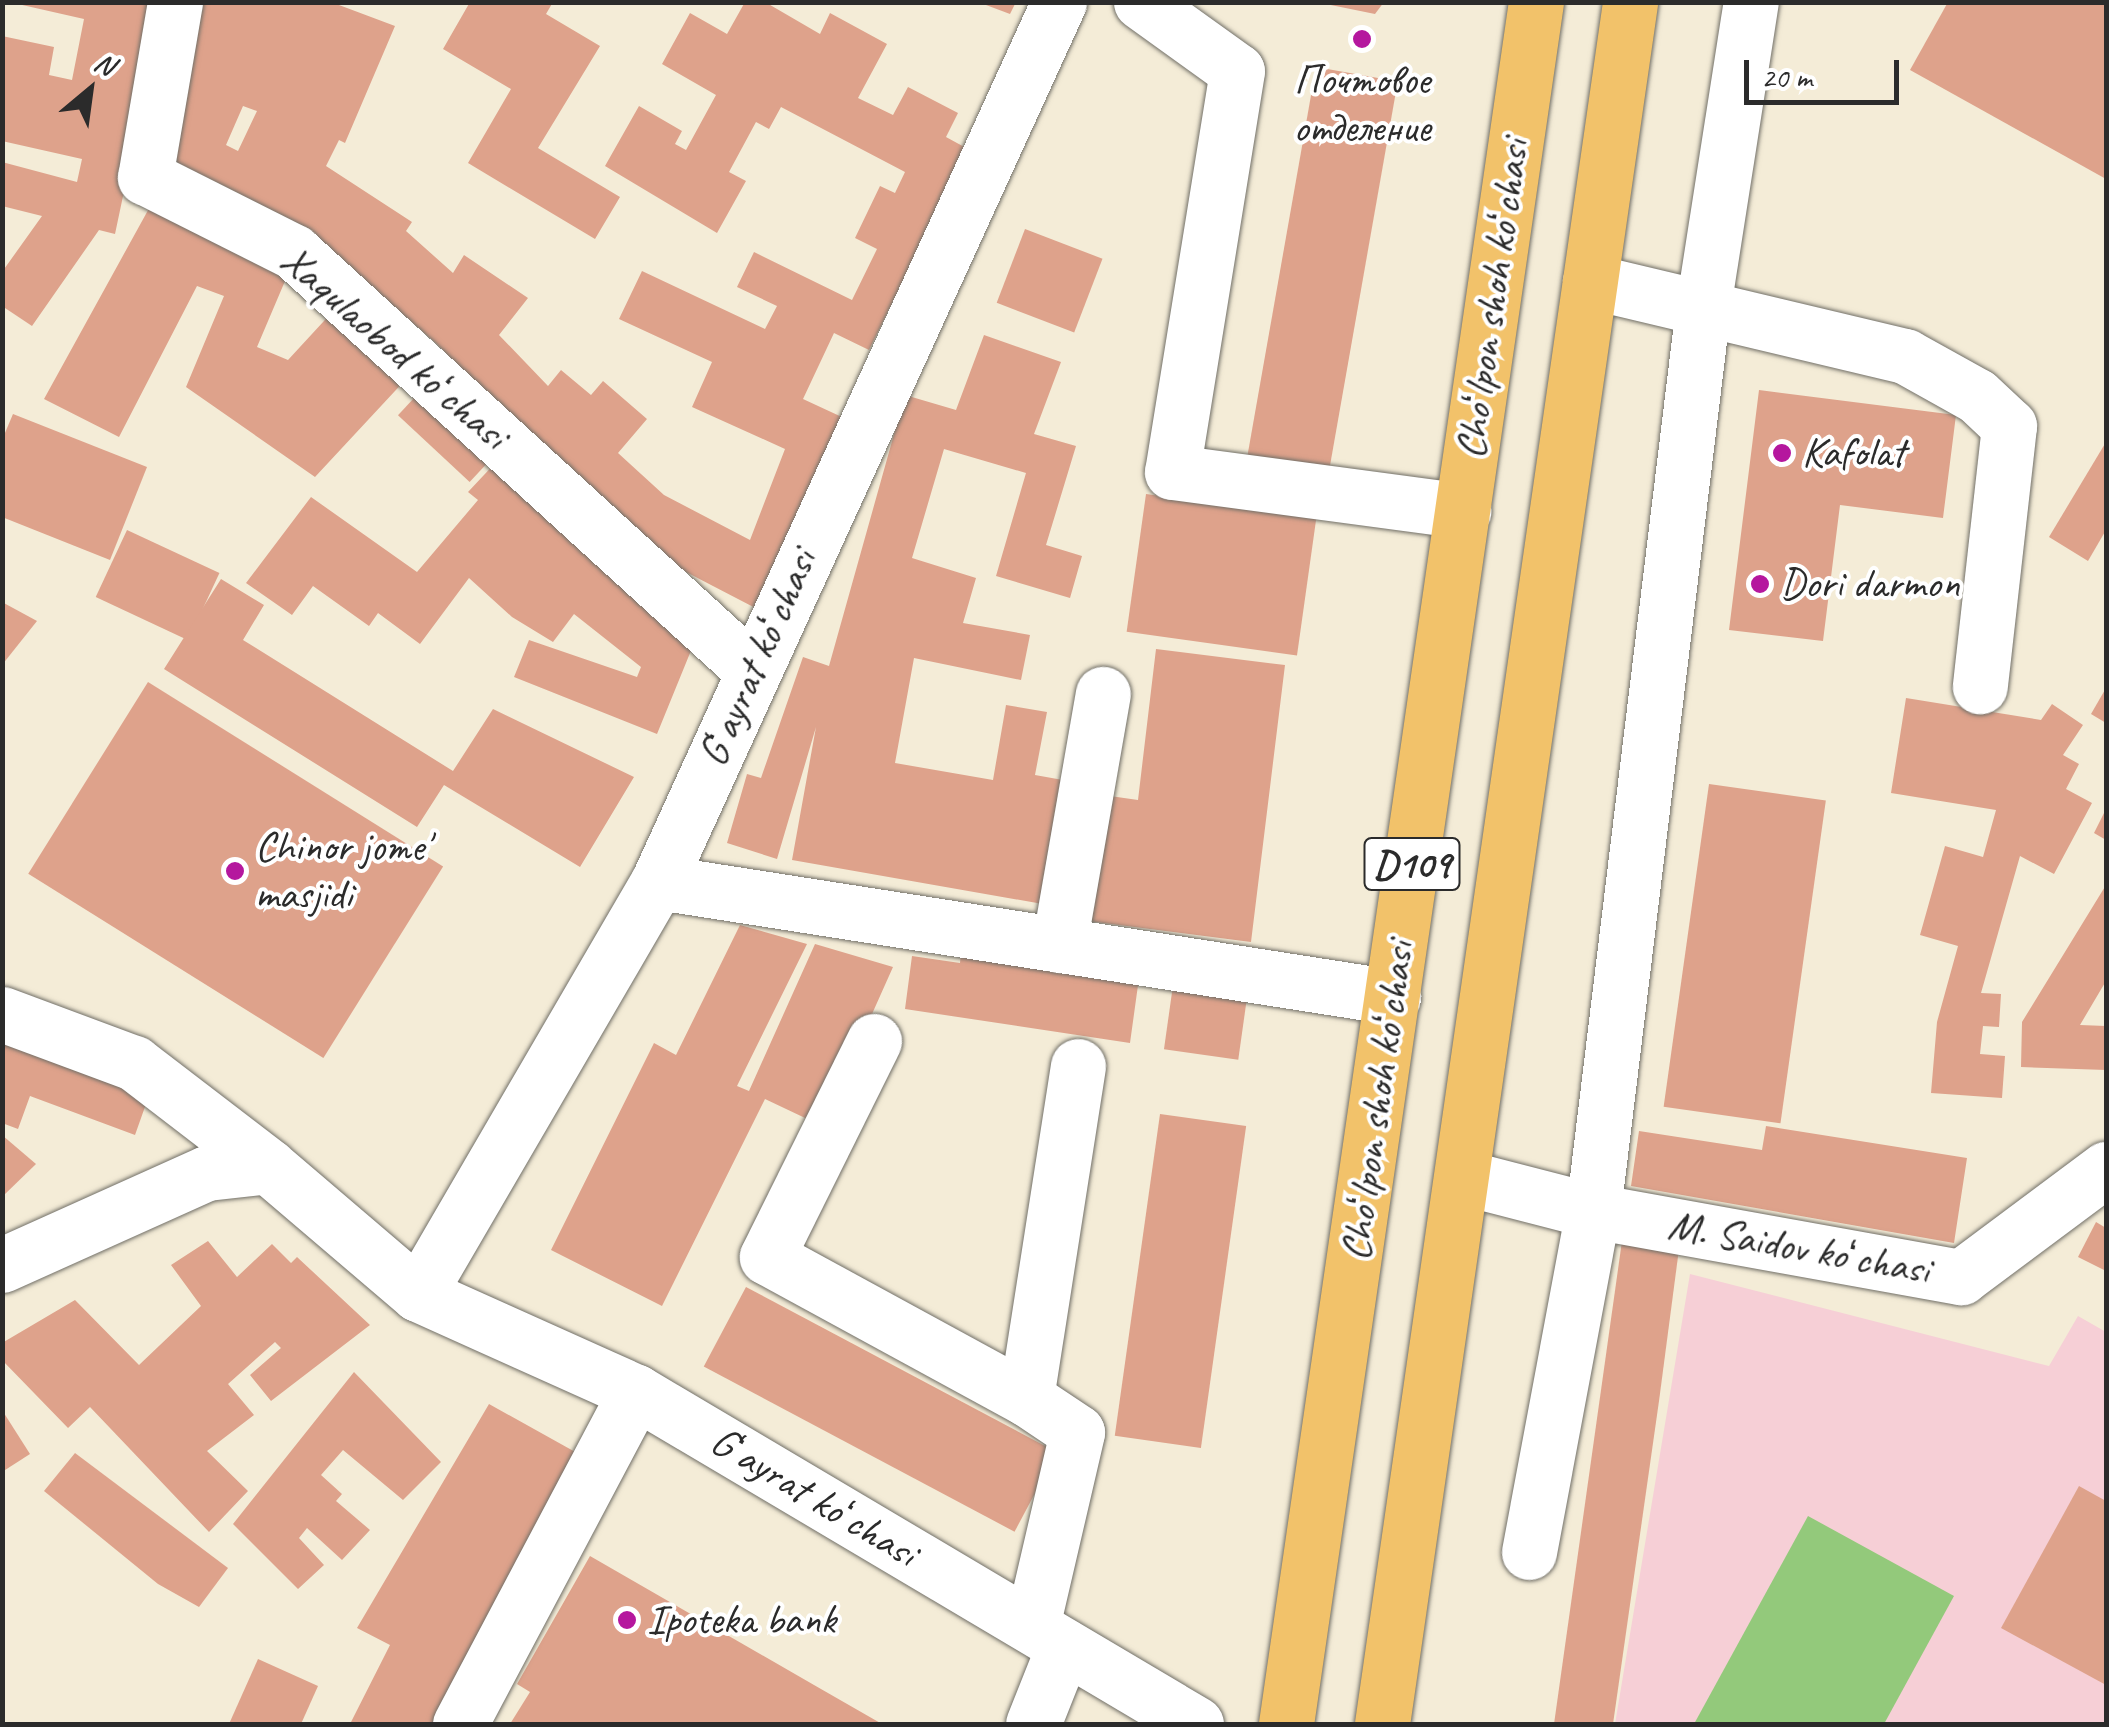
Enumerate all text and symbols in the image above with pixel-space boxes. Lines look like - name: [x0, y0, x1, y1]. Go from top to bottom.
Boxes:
- marker: Почтовое отделение: [1351, 28, 1373, 50]
- north arrow: [40, 40, 140, 140]
- scale bar: [1749, 40, 1904, 102]
- text: N: [89, 44, 121, 83]
- place label: Почтовое отделение: [1294, 55, 1430, 154]
- text: 20 m: [1761, 58, 1812, 96]
- street label: Choʻlpon shoh koʻchasi: [1446, 136, 1540, 462]
- street label: Xaqulaobod koʻchasi: [270, 235, 518, 461]
- place label: Kafolat: [1802, 428, 1905, 478]
- marker: Kafolat: [1771, 442, 1793, 464]
- street label: Gʻayrat koʻchasi: [688, 542, 828, 774]
- place label: Dori darmon: [1780, 559, 1960, 609]
- marker: Dori darmon: [1749, 573, 1771, 595]
- place label: Chinor jome' masjidi: [255, 822, 429, 920]
- road number: D109: [1362, 829, 1462, 899]
- marker: Chinor jome' masjidi: [224, 860, 246, 882]
- street label: Choʻlpon shoh koʻchasi: [1331, 938, 1425, 1264]
- street label: M. Saidov koʻchasi: [1664, 1200, 1934, 1296]
- street label: Gʻayrat koʻchasi: [702, 1416, 926, 1578]
- place label: Ipoteka bank: [647, 1595, 836, 1645]
- marker: Ipoteka bank: [616, 1609, 638, 1631]

